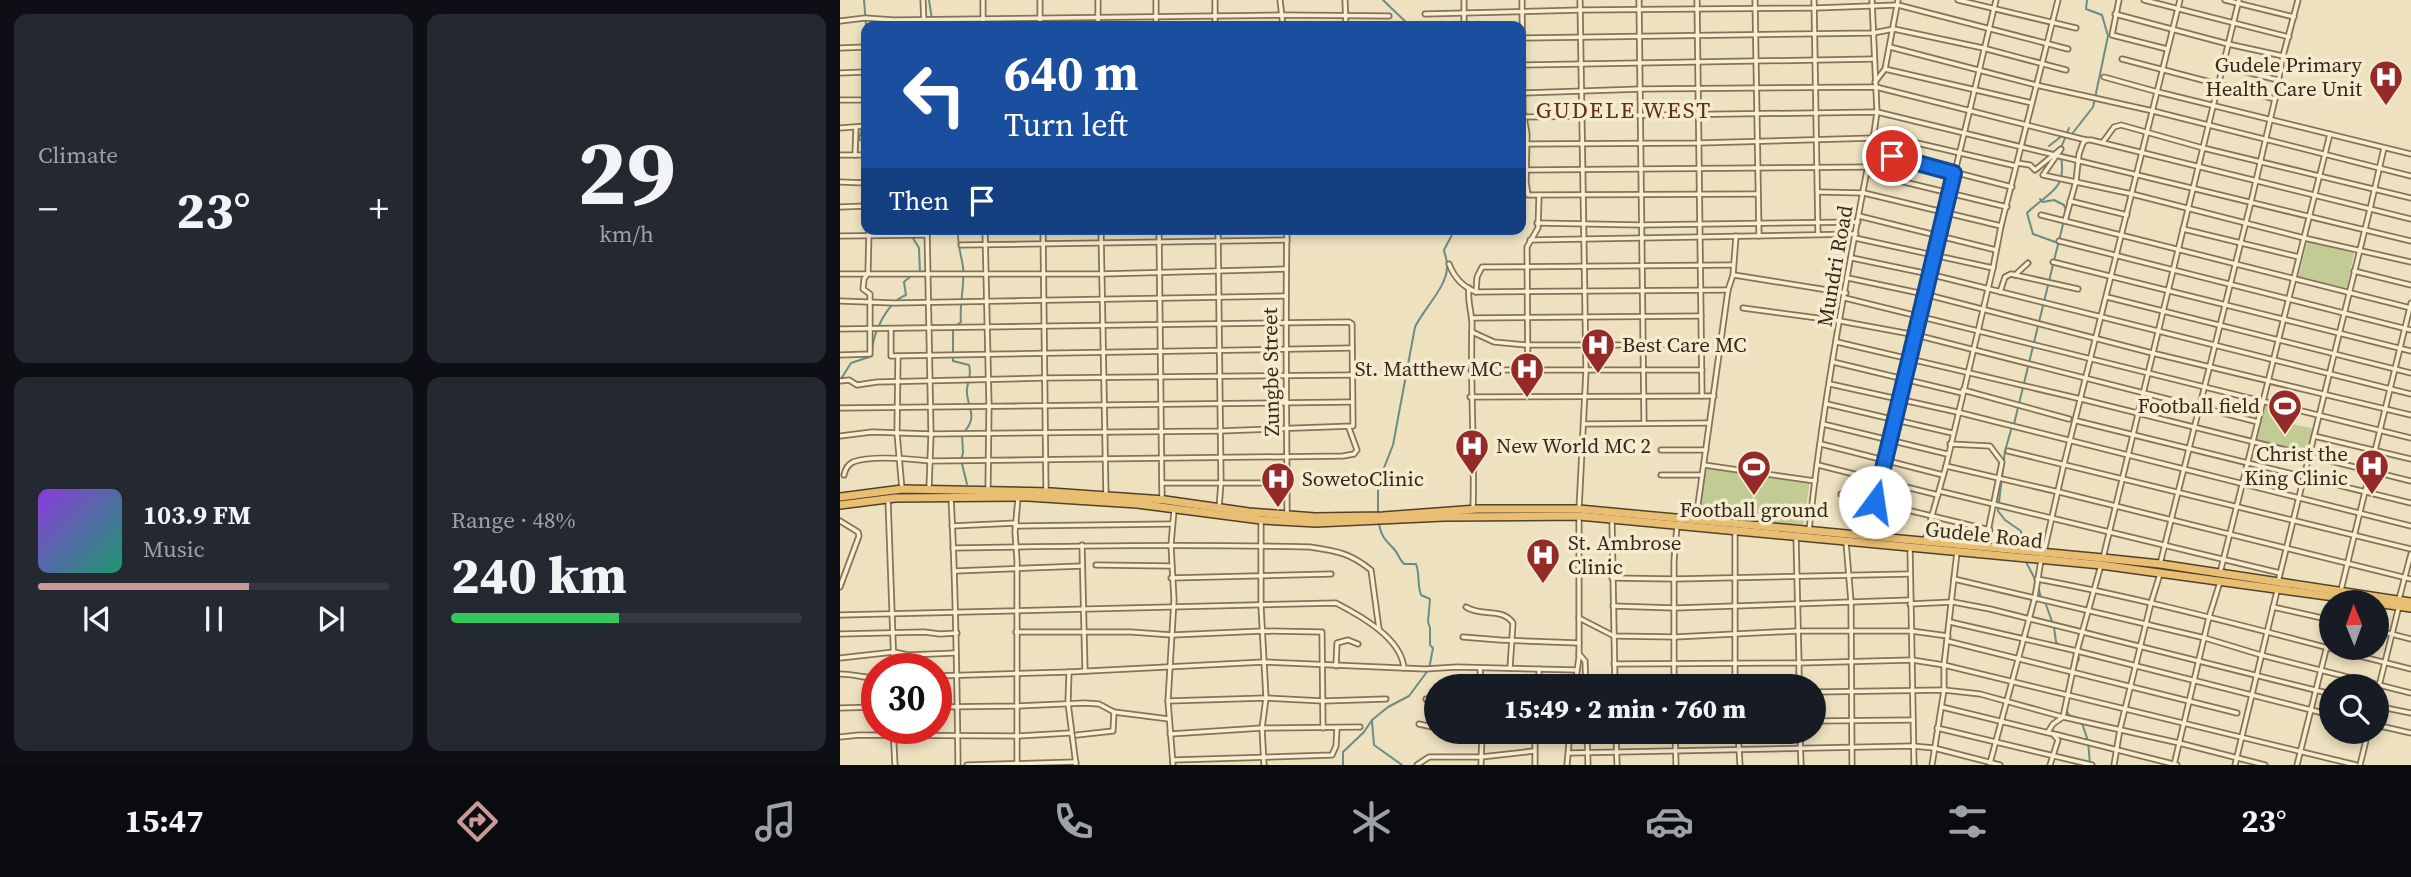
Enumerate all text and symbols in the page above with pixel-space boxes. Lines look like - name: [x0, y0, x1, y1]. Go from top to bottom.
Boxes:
- text: 640 m: [1004, 39, 1139, 106]
- icon: left: [889, 49, 980, 140]
- place label: Gudele Primary Health Care Unit: [2206, 50, 2362, 103]
- hospital icon: Gudele Primary Health Care Unit: [2367, 58, 2405, 107]
- district label: GUDELE WEST: [1536, 94, 1712, 126]
- text: Turn left: [1004, 103, 1128, 147]
- text: 29: [577, 110, 676, 234]
- pin: [1862, 126, 1922, 186]
- icon: arrive: [1873, 137, 1911, 175]
- text: Climate: [38, 139, 118, 171]
- text: 23°: [176, 174, 251, 245]
- icon: arrive: [963, 182, 1001, 220]
- text: −: [38, 183, 58, 235]
- text: +: [369, 183, 389, 235]
- text: Then: [889, 183, 949, 219]
- street label: Mundri Road: [1810, 203, 1859, 329]
- text: km/h: [599, 218, 654, 250]
- street label: Zungbe Street: [1255, 307, 1286, 437]
- hospital icon: Best Care MC: [1579, 326, 1617, 375]
- place label: Best Care MC: [1622, 330, 1747, 359]
- hospital icon: St. Matthew MC: [1508, 350, 1546, 399]
- place label: St. Matthew MC: [1355, 354, 1502, 383]
- sports icon: Football field: [2266, 387, 2304, 436]
- place label: Football field: [2137, 391, 2260, 420]
- hospital icon: New World MC 2: [1453, 427, 1491, 476]
- place label: New World MC 2: [1496, 431, 1651, 460]
- place label: Christ the King Clinic: [2244, 439, 2348, 492]
- hospital icon: Christ the King Clinic: [2353, 447, 2391, 496]
- sports icon: Football ground: [1735, 448, 1773, 497]
- hospital icon: SowetoClinic: [1259, 460, 1297, 509]
- place label: SowetoClinic: [1302, 464, 1424, 493]
- position arrow: [1838, 465, 1912, 539]
- place label: Football ground: [1680, 495, 1829, 524]
- text: 103.9 FM: [143, 497, 251, 533]
- text: Range · 48%: [451, 504, 576, 536]
- street label: Gudele Road: [1924, 514, 2044, 555]
- place label: St. Ambrose Clinic: [1568, 528, 1682, 581]
- text: Music: [143, 533, 205, 565]
- hospital icon: St. Ambrose Clinic: [1524, 536, 1562, 585]
- text: 240 km: [451, 539, 627, 610]
- north arrow: [2319, 590, 2389, 660]
- map controls: [2319, 590, 2389, 744]
- icon: previous: [78, 600, 116, 638]
- icon: pause: [195, 600, 233, 638]
- icon: next: [312, 600, 350, 638]
- speed limit sign: 30: [861, 653, 952, 744]
- button: search: [2319, 674, 2389, 744]
- text: 15:49 · 2 min · 760 m: [1504, 691, 1746, 727]
- icon: directions: [453, 797, 502, 846]
- icon: music: [751, 797, 800, 846]
- icon: phone: [1049, 797, 1098, 846]
- icon: climate: [1347, 797, 1396, 846]
- icon: car: [1645, 797, 1694, 846]
- icon: filters: [1943, 797, 1992, 846]
- text: 15:47: [125, 799, 204, 843]
- text: 23°: [2241, 799, 2286, 843]

